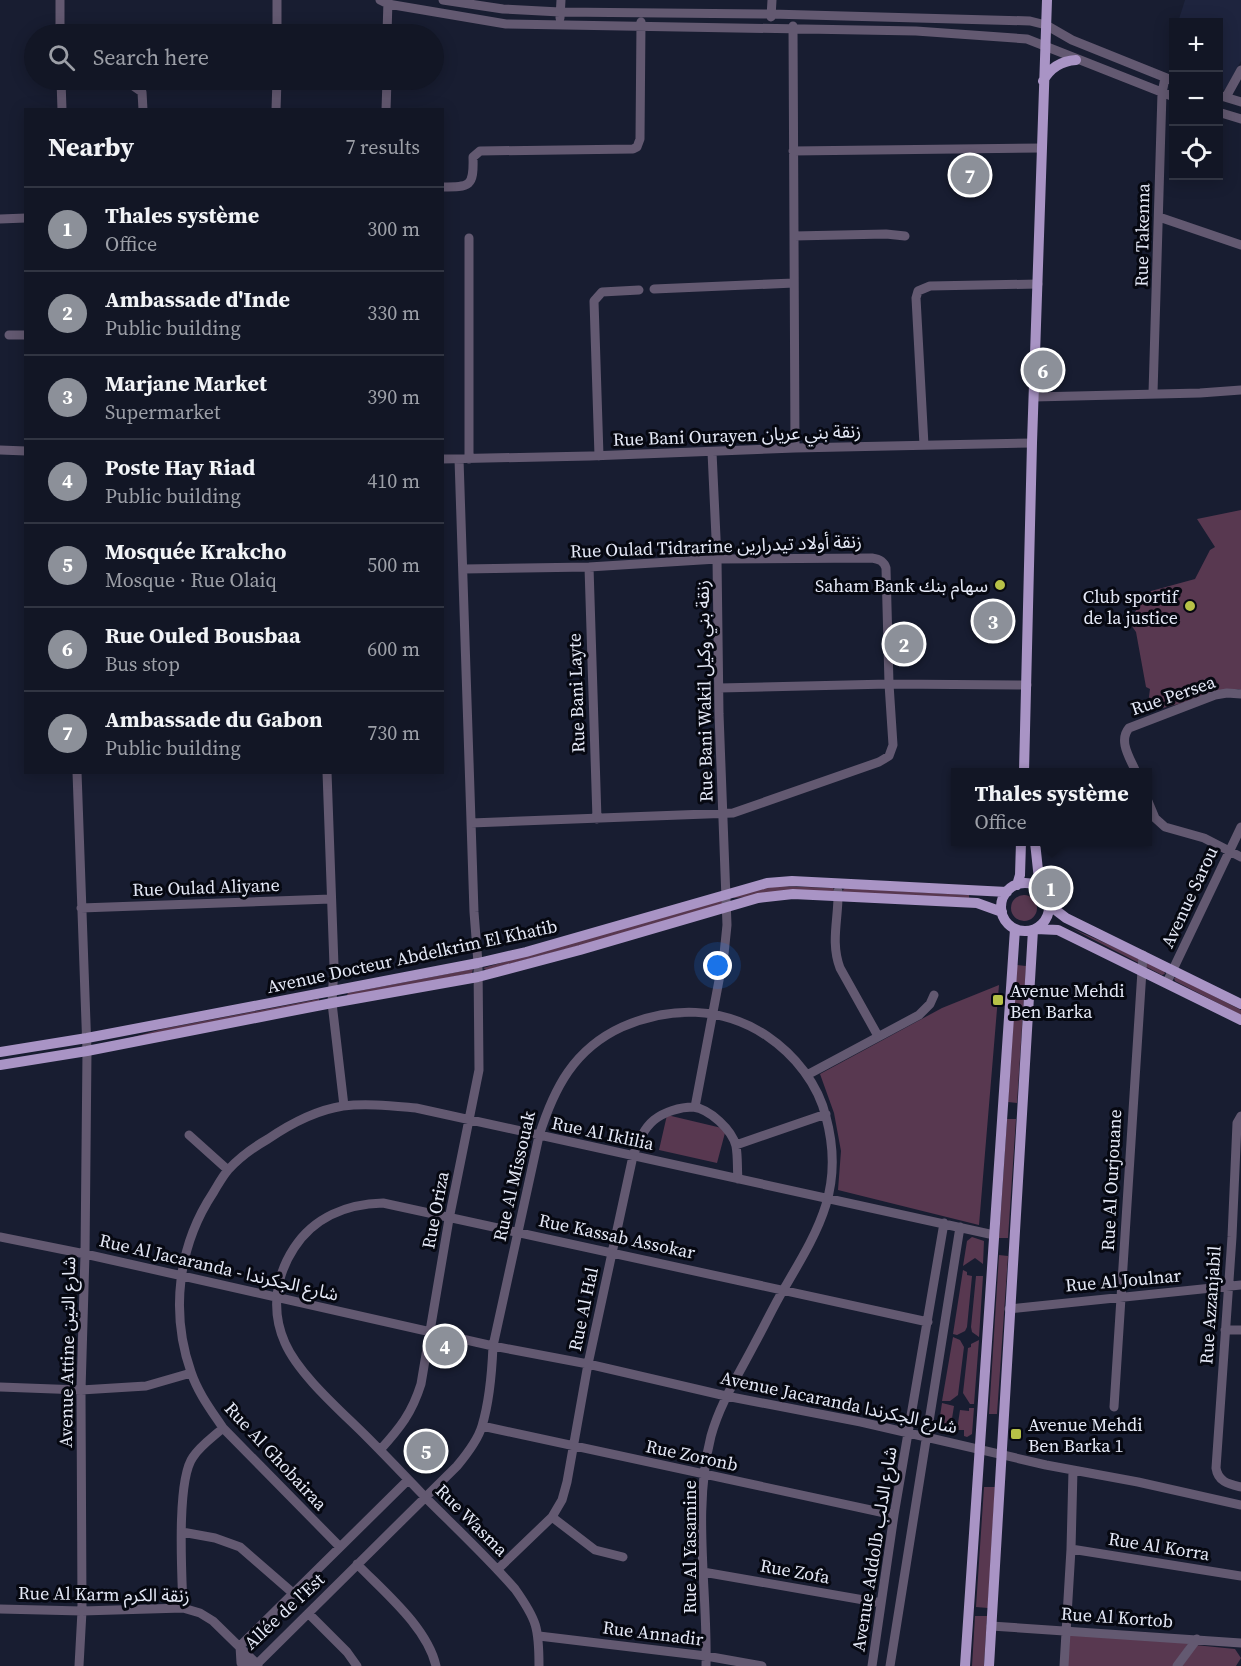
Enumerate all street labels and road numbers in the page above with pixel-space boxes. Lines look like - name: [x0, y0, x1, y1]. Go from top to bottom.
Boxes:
- street label: Rue Takenna: [1129, 182, 1155, 287]
- street label: Rue Bani Ourayen زنقة بني عريان: [612, 418, 862, 453]
- street label: Rue Oulad Tidrarine زنقة أولاد تيدرارين: [570, 528, 862, 564]
- street label: Rue Bani Wakil زنقة بني وكيل: [690, 580, 720, 802]
- street label: Rue Bani Layte: [561, 632, 591, 754]
- street label: Rue Persea: [1127, 669, 1219, 721]
- street label: Avenue Sarou: [1155, 842, 1223, 952]
- street label: Rue Oulad Aliyane: [132, 872, 280, 902]
- street label: Avenue Docteur Abdelkrim El Khatib: [265, 913, 559, 999]
- street label: Rue Al Missouak: [487, 1108, 541, 1244]
- street label: Rue Al Ourjouane: [1095, 1108, 1127, 1252]
- street label: Rue Al Iklilia: [550, 1110, 657, 1156]
- street label: Rue Oriza: [415, 1168, 455, 1251]
- street label: Rue Kassab Assokar: [536, 1207, 698, 1265]
- street label: Rue Al Jacaranda - شارع الجكرندا: [97, 1227, 341, 1309]
- street label: Rue Azzanjabil: [1193, 1245, 1227, 1365]
- street label: Avenue Attine شارع التين: [53, 1256, 83, 1448]
- street label: Rue Al Joulnar: [1064, 1262, 1182, 1298]
- street label: Rue Al Hal: [562, 1265, 604, 1353]
- street label: Avenue Jacaranda شارع الجكرندا: [718, 1365, 960, 1441]
- street label: Rue Al Ghobairaa: [219, 1396, 334, 1516]
- street label: Rue Zoronb: [644, 1433, 740, 1477]
- street label: Avenue Addolb شارع الدلب: [845, 1445, 905, 1654]
- street label: Rue Wasma: [430, 1478, 514, 1562]
- street label: Rue Al Yasamine: [677, 1480, 702, 1614]
- street label: Rue Al Korra: [1106, 1526, 1212, 1566]
- street label: Rue Zofa: [758, 1553, 833, 1590]
- street label: Allée de l'Est: [238, 1567, 330, 1655]
- street label: Rue Al Karm زنقة الكرم: [18, 1580, 190, 1610]
- street label: Rue Al Kortob: [1060, 1601, 1174, 1633]
- street label: Rue Annadir: [601, 1614, 705, 1652]

